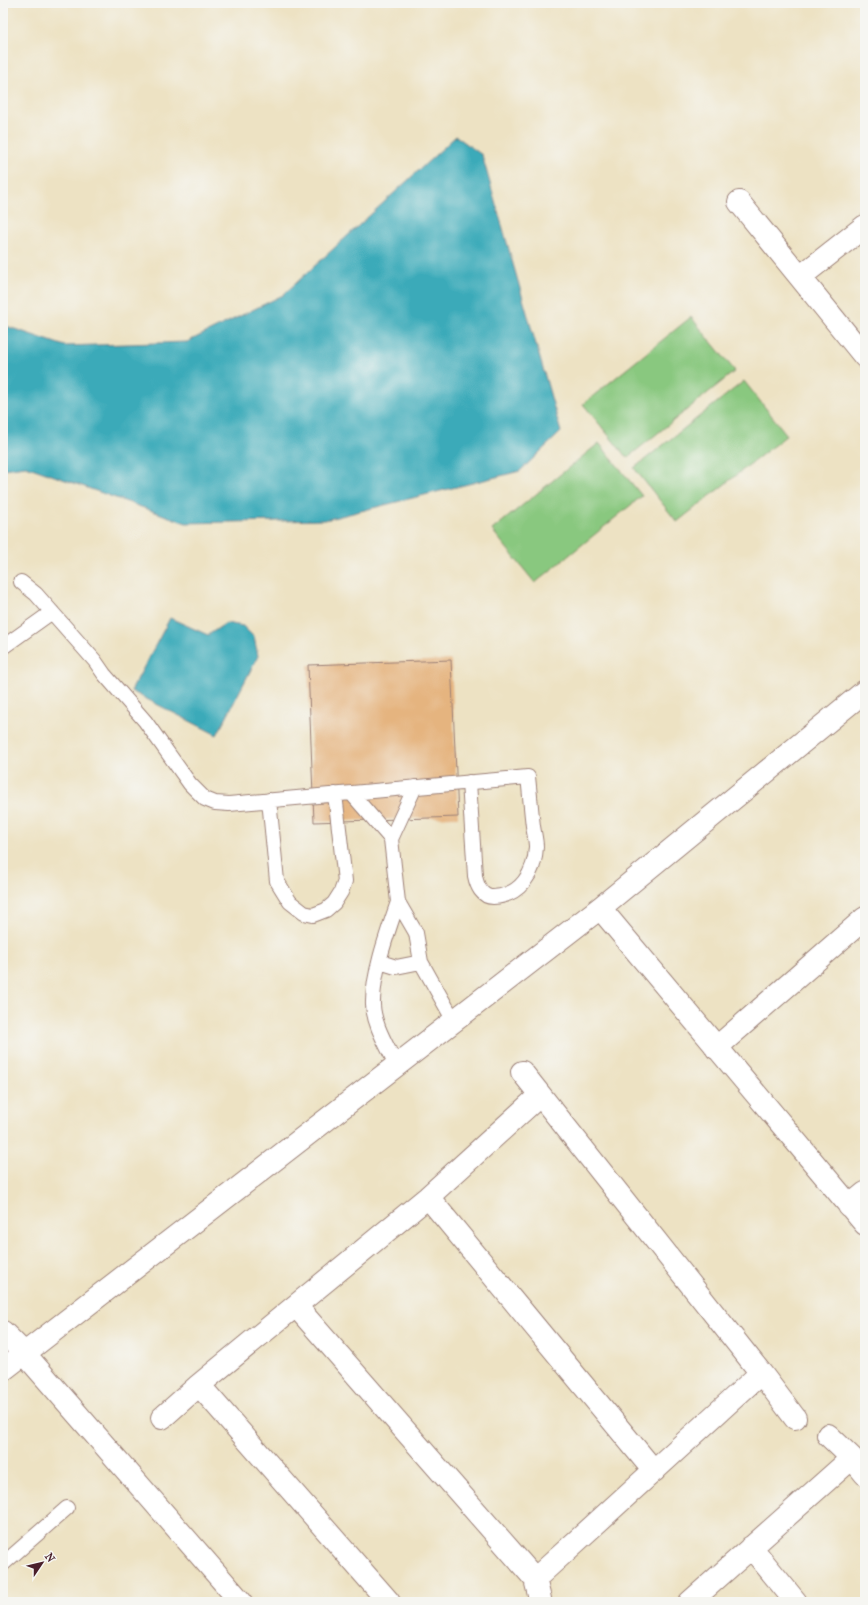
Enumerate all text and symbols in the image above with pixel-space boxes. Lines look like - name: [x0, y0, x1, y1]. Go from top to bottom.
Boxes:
- north arrow: [22, 1543, 62, 1583]
- text: N: [42, 1550, 58, 1565]

